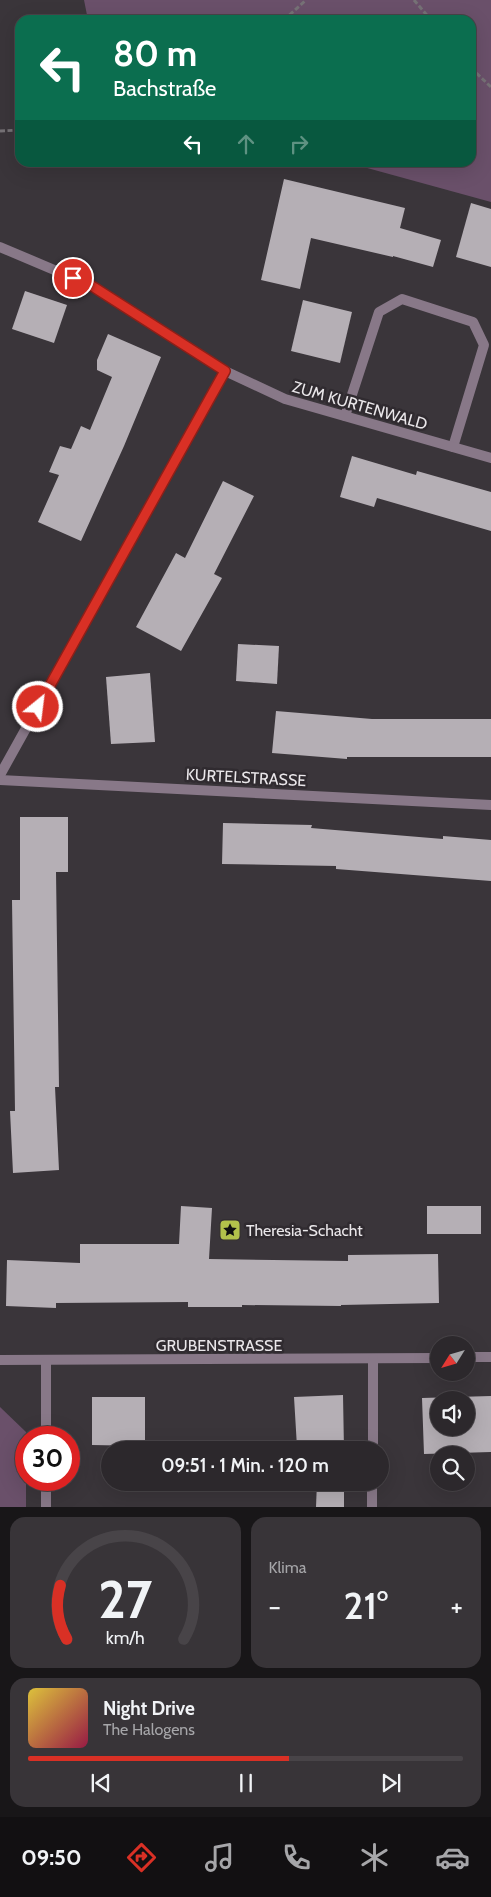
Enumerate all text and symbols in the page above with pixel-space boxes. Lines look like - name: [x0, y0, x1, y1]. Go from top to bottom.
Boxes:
- text: 80 m: [113, 32, 197, 75]
- icon: left: [30, 35, 95, 100]
- text: Bachstraße: [113, 75, 216, 102]
- icon: left: [179, 130, 207, 158]
- icon: ahead: [232, 130, 260, 158]
- icon: right: [285, 130, 313, 158]
- pin: [52, 257, 94, 299]
- icon: arrive: [59, 264, 87, 292]
- street label: ZUM KURTENWALD: [290, 377, 430, 434]
- position arrow: [11, 680, 63, 732]
- street label: KURTELSTRASSE: [185, 765, 307, 790]
- place icon: Theresia-Schacht: [218, 1218, 242, 1242]
- place label: Theresia-Schacht: [246, 1221, 363, 1240]
- street label: GRUBENSTRASSE: [156, 1336, 282, 1355]
- north arrow: [430, 1336, 475, 1381]
- map controls: [430, 1336, 475, 1491]
- button: sound: [430, 1391, 475, 1436]
- speed limit sign: 30: [15, 1426, 80, 1491]
- button: search: [430, 1446, 475, 1491]
- text: 09:51 · 1 Min. · 120 m: [161, 1454, 329, 1477]
- text: Klima: [269, 1558, 306, 1577]
- text: 27: [98, 1568, 153, 1631]
- text: 21°: [344, 1582, 388, 1629]
- text: −: [269, 1589, 281, 1623]
- text: +: [451, 1589, 463, 1623]
- text: km/h: [106, 1627, 145, 1648]
- text: Night Drive: [103, 1697, 195, 1720]
- text: The Halogens: [103, 1720, 195, 1739]
- icon: previous: [87, 1769, 115, 1797]
- icon: pause: [232, 1769, 260, 1797]
- icon: next: [377, 1769, 405, 1797]
- icon: directions: [124, 1840, 159, 1875]
- icon: music: [202, 1840, 237, 1875]
- icon: phone: [279, 1840, 314, 1875]
- icon: climate: [357, 1840, 392, 1875]
- icon: car: [435, 1840, 470, 1875]
- text: 09:50: [21, 1844, 81, 1871]

